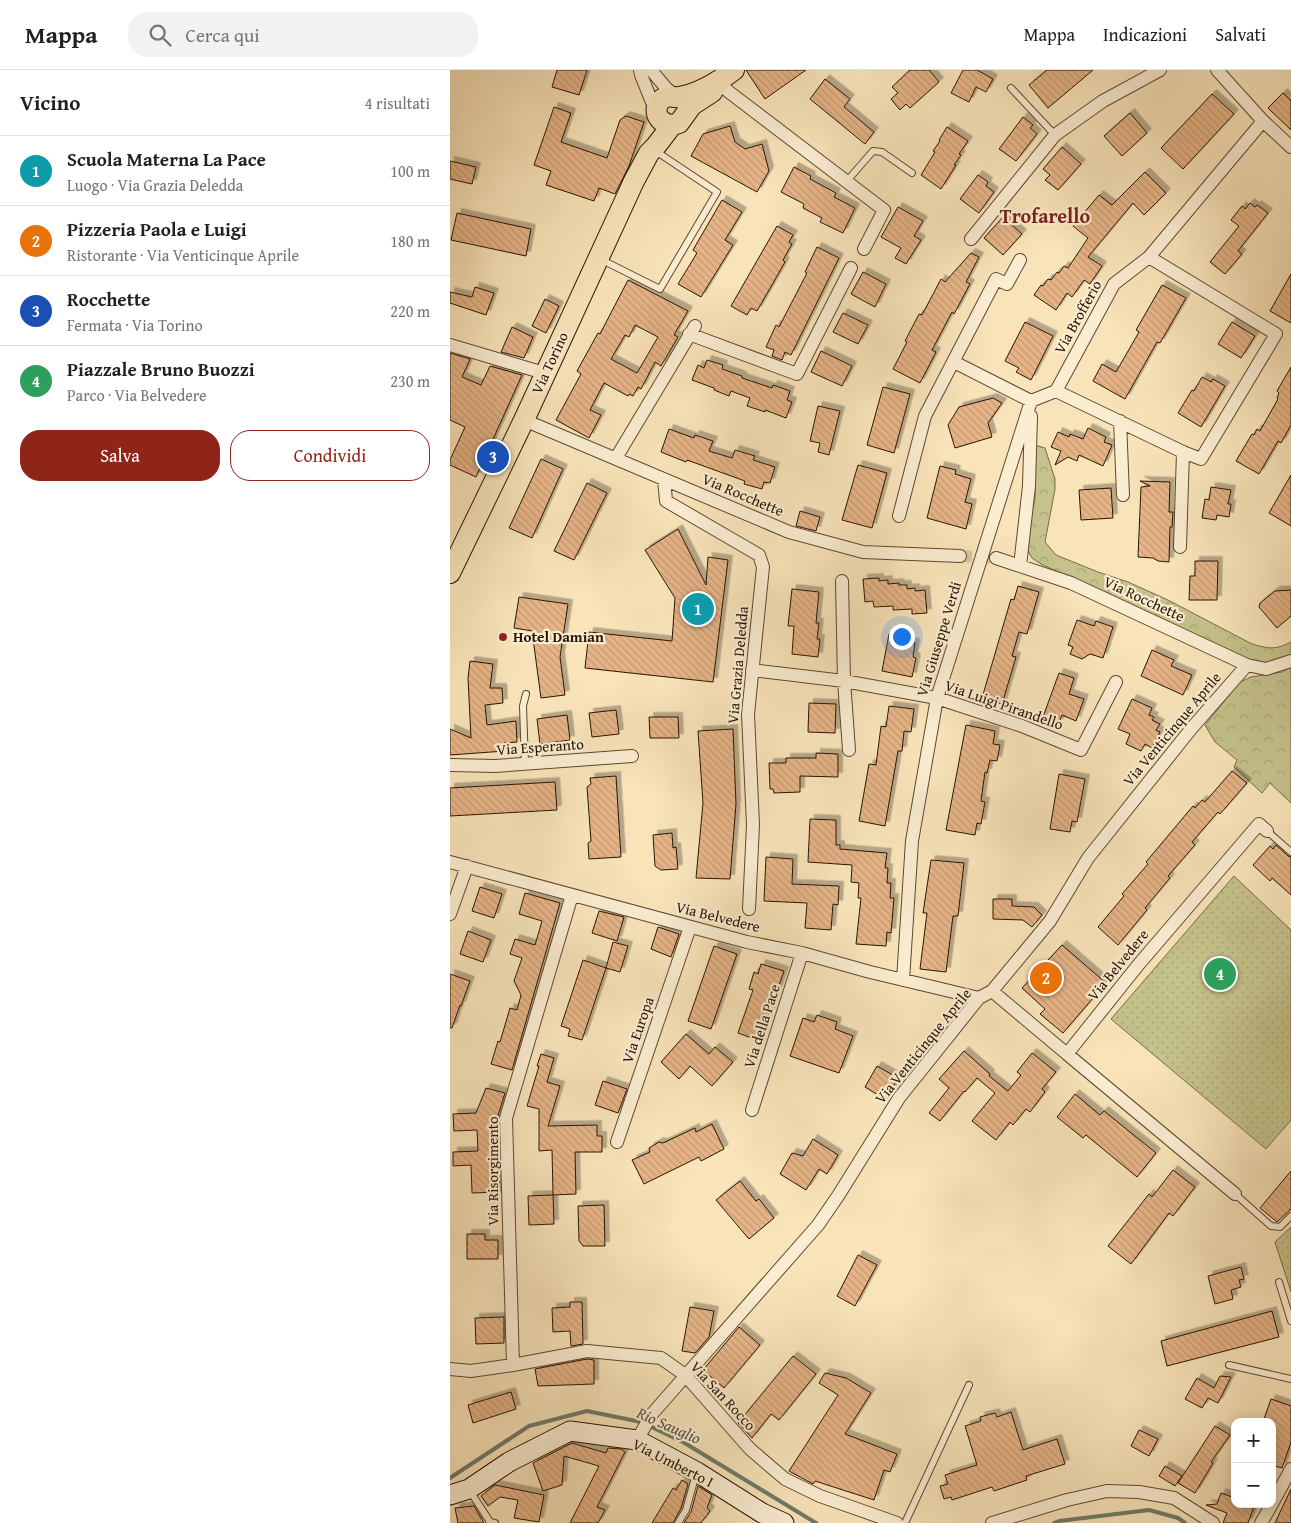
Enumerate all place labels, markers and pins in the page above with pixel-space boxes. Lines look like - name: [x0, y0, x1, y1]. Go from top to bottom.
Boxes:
- pin: 3: [477, 438, 509, 476]
- pin: 1: [682, 590, 714, 628]
- place label: Hotel Damian: [513, 626, 604, 647]
- marker: Hotel Damian: [497, 631, 509, 643]
- pin: 4: [1204, 955, 1236, 993]
- pin: 2: [1030, 959, 1062, 997]

